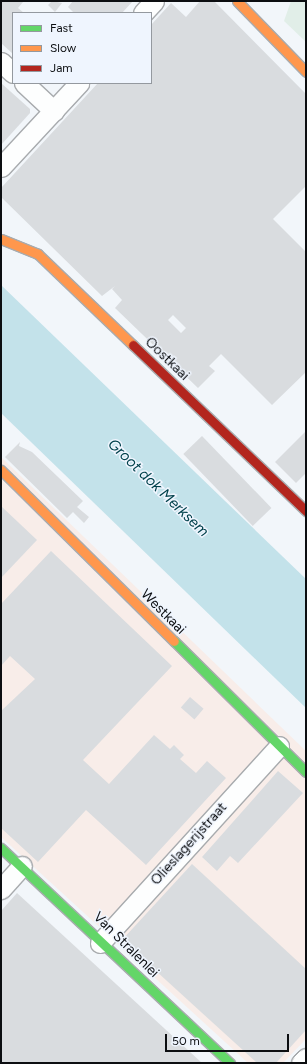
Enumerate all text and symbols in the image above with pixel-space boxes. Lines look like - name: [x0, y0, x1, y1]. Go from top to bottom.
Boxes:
- legend: [12, 12, 152, 84]
- text: Fast: [50, 21, 73, 35]
- text: Slow: [50, 41, 76, 55]
- text: Jam: [50, 61, 73, 75]
- street label: Oostkaai: [141, 334, 193, 384]
- water label: Groot dok Merksem: [104, 435, 212, 541]
- street label: Westkaai: [137, 586, 189, 638]
- street label: Olieslagerijstraat: [148, 799, 230, 889]
- street label: Van Stralenlei: [90, 909, 162, 981]
- scale bar: [167, 1026, 291, 1052]
- text: 50 m: [172, 1034, 200, 1048]

